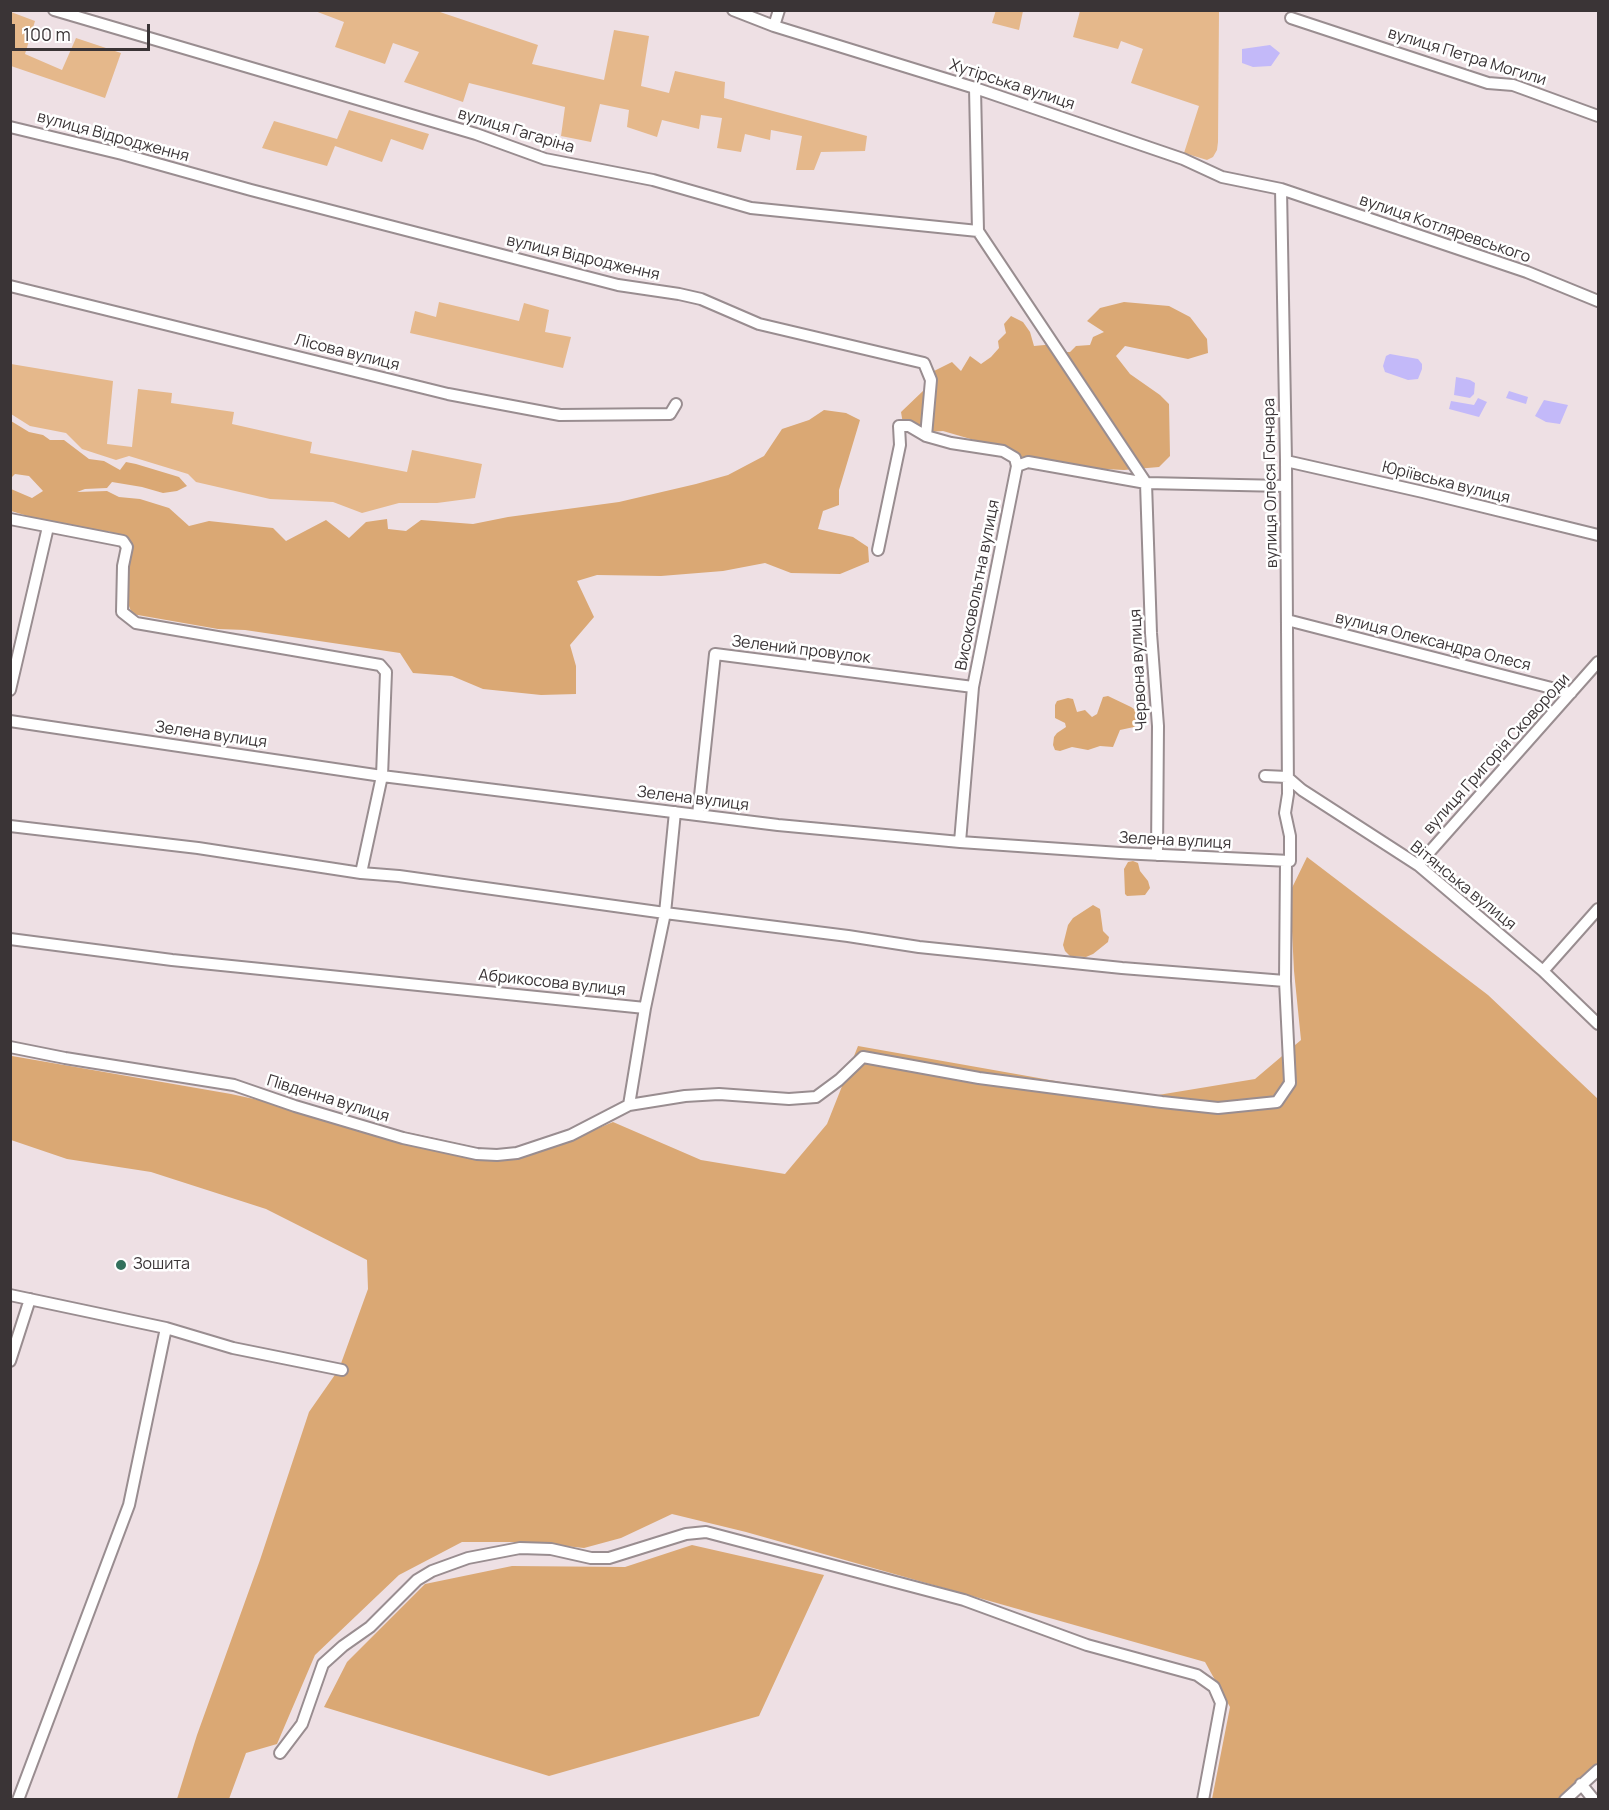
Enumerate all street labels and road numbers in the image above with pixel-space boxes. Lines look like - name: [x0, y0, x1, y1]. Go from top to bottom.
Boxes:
- street label: вулиця Петра Могили: [1385, 24, 1549, 90]
- street label: Хутірська вулиця: [947, 56, 1077, 114]
- street label: вулиця Гагаріна: [455, 104, 577, 158]
- street label: вулиця Відродження: [35, 107, 191, 167]
- street label: вулиця Котляревського: [1357, 191, 1533, 267]
- street label: вулиця Відродження: [505, 231, 661, 285]
- street label: Лісова вулиця: [293, 331, 401, 375]
- street label: вулиця Олеся Гончара: [1260, 398, 1282, 568]
- street label: Юріївська вулиця: [1380, 458, 1512, 508]
- street label: Високовольтна вулиця: [952, 498, 1004, 672]
- street label: Червона вулиця: [1126, 608, 1152, 732]
- street label: вулиця Олександра Олеся: [1333, 608, 1533, 676]
- street label: Зелений провулок: [731, 632, 871, 668]
- street label: вулиця Григорія Сковороди: [1420, 670, 1574, 838]
- street label: Зелена вулиця: [154, 718, 268, 752]
- street label: Зелена вулиця: [636, 783, 750, 815]
- street label: Зелена вулиця: [1118, 828, 1232, 854]
- street label: Вітянська вулиця: [1406, 837, 1520, 935]
- street label: Абрикосова вулиця: [478, 966, 626, 1000]
- street label: Південна вулиця: [264, 1071, 392, 1127]

